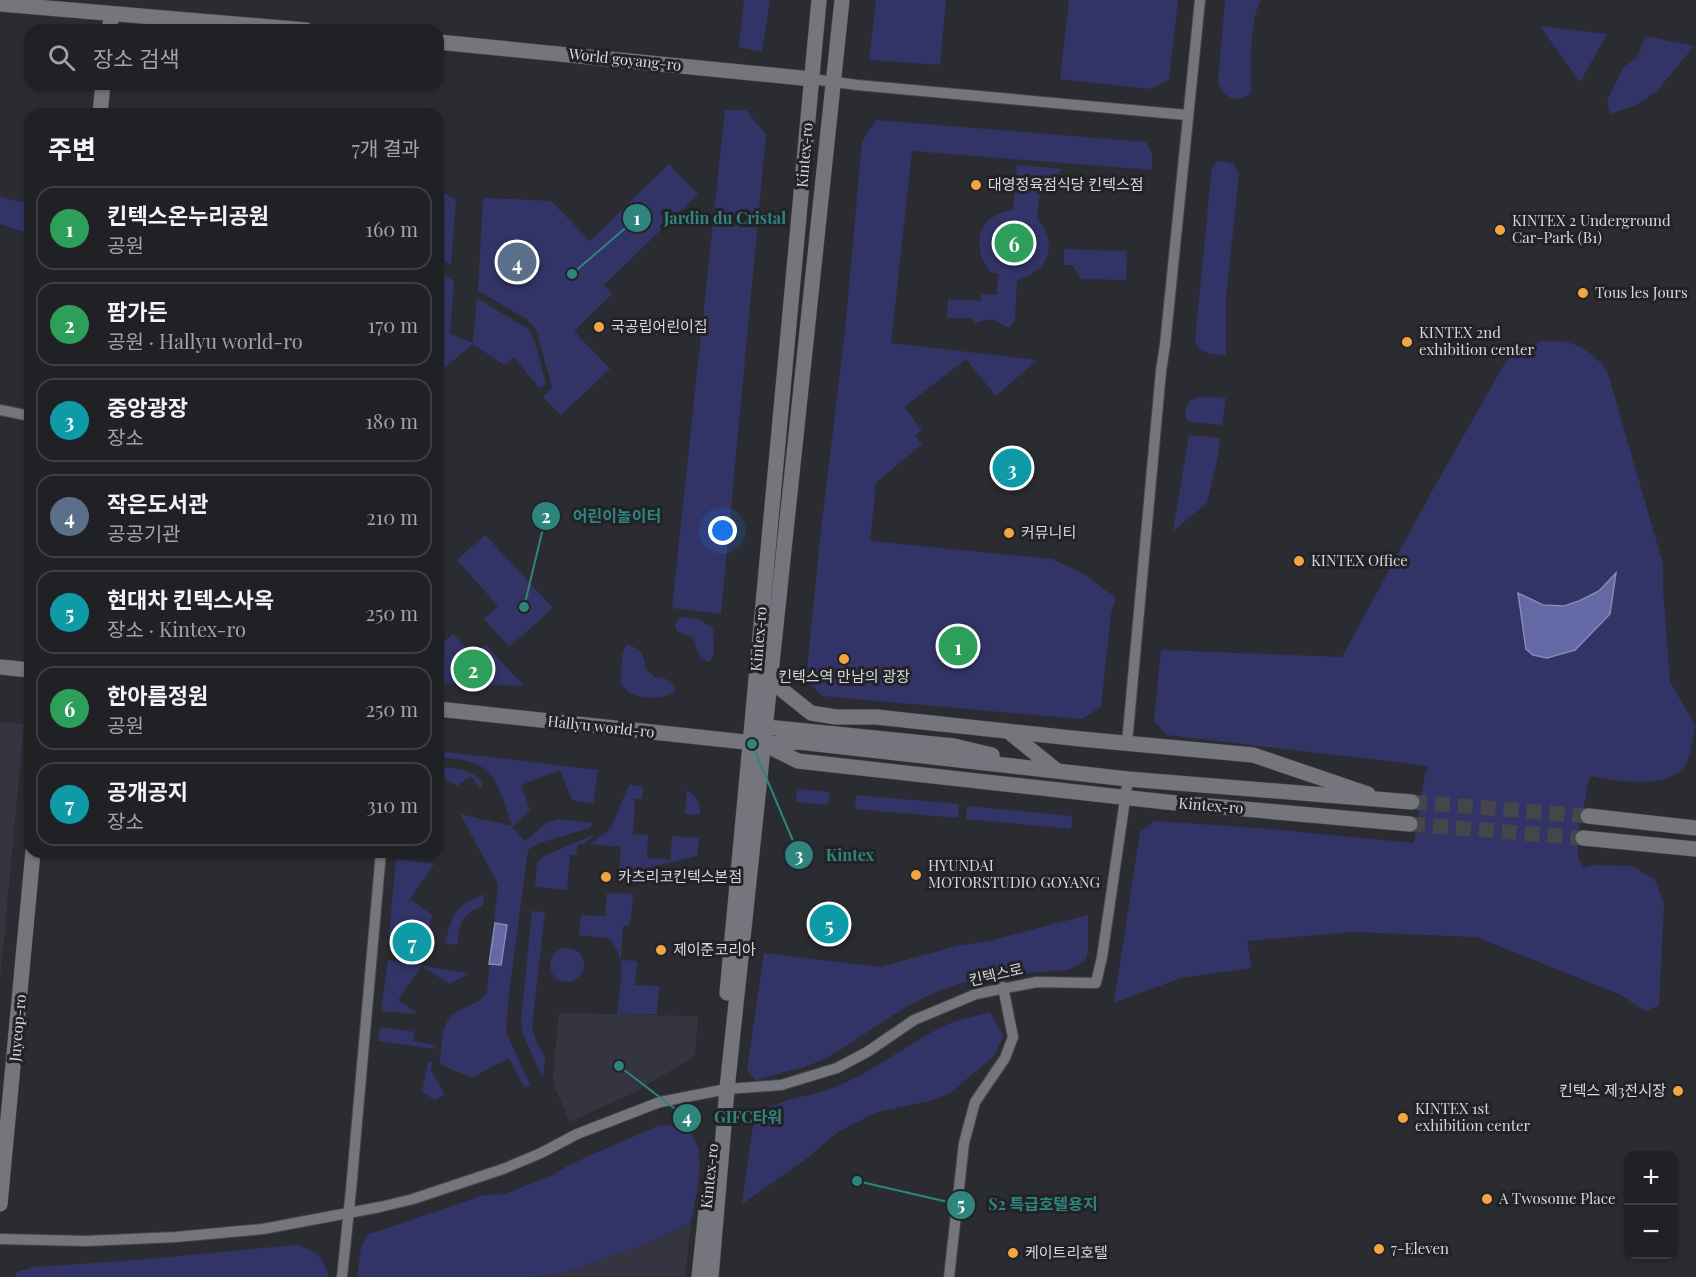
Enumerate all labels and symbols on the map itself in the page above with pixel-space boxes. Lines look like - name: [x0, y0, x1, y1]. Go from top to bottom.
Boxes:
- street label: World goyang-ro: [567, 43, 682, 75]
- street label: Kintex-ro: [791, 122, 817, 188]
- place label: 대영정육점식당 킨텍스점: [988, 174, 1144, 194]
- marker: 대영정육점식당 킨텍스점: [969, 178, 983, 192]
- callout: Jardin du Cristal: [622, 201, 798, 235]
- text: 1: [634, 206, 641, 230]
- text: Jardin du Cristal: [663, 207, 786, 228]
- place label: KINTEX 2 Underground Car-Park (B1): [1512, 210, 1671, 247]
- pin: 6: [994, 220, 1034, 266]
- marker: KINTEX 2 Underground Car-Park (B1): [1493, 223, 1507, 237]
- pin: 4: [498, 240, 536, 284]
- place label: Tous les Jours: [1595, 282, 1688, 302]
- marker: Tous les Jours: [1576, 286, 1590, 300]
- place label: 국공립어린이집: [611, 316, 708, 336]
- marker: 국공립어린이집: [592, 320, 606, 334]
- place label: KINTEX 2nd exhibition center: [1419, 322, 1535, 359]
- marker: KINTEX 2nd exhibition center: [1400, 335, 1414, 349]
- pin: 3: [992, 446, 1032, 490]
- callout: 어린이놀이터: [531, 499, 673, 533]
- text: 2: [541, 504, 551, 528]
- text: 어린이놀이터: [573, 505, 661, 526]
- your location: [708, 516, 737, 545]
- place label: 커뮤니티: [1021, 522, 1076, 542]
- marker: 커뮤니티: [1002, 526, 1016, 540]
- place label: KINTEX Office: [1311, 550, 1408, 570]
- marker: KINTEX Office: [1292, 554, 1306, 568]
- street label: Kintex-ro: [745, 606, 771, 672]
- pin: 1: [938, 624, 978, 668]
- pin: 2: [454, 646, 492, 692]
- marker: 킨텍스역 만남의 광장: [837, 652, 851, 666]
- place label: 킨텍스역 만남의 광장: [778, 666, 910, 686]
- street label: Hallyu world-ro: [547, 710, 656, 742]
- street label: Kintex-ro: [1178, 792, 1244, 818]
- callout: Kintex: [784, 838, 887, 872]
- text: 3: [795, 843, 804, 867]
- text: Kintex: [826, 844, 875, 865]
- place label: HYUNDAI MOTORSTUDIO GOYANG: [928, 855, 1100, 892]
- place label: 카츠리코킨텍스본점: [618, 866, 742, 886]
- marker: HYUNDAI MOTORSTUDIO GOYANG: [909, 868, 923, 882]
- marker: 카츠리코킨텍스본점: [599, 870, 613, 884]
- pin: 5: [810, 902, 848, 946]
- pin: 7: [392, 920, 432, 964]
- place label: 제이준코리아: [673, 939, 756, 959]
- marker: 제이준코리아: [654, 943, 668, 957]
- street label: 킨텍스로: [967, 958, 1025, 990]
- street label: Juyeop-ro: [4, 993, 30, 1063]
- place label: 킨텍스 제3전시장: [1559, 1080, 1666, 1100]
- marker: 킨텍스 제3전시장: [1671, 1084, 1685, 1098]
- place label: KINTEX 1st exhibition center: [1415, 1098, 1531, 1135]
- callout: GIFC타워: [672, 1101, 794, 1135]
- text: 4: [682, 1105, 692, 1129]
- text: GIFC타워: [714, 1106, 782, 1127]
- marker: KINTEX 1st exhibition center: [1396, 1111, 1410, 1125]
- street label: Kintex-ro: [696, 1142, 722, 1209]
- callout: S2 특급호텔용지: [946, 1188, 1110, 1222]
- place label: A Twosome Place: [1498, 1188, 1616, 1208]
- text: 5: [957, 1192, 965, 1216]
- marker: A Twosome Place: [1480, 1192, 1494, 1206]
- text: S2 특급호텔용지: [988, 1193, 1098, 1214]
- place label: 7-Eleven: [1391, 1238, 1449, 1258]
- place label: 케이트리호텔: [1025, 1242, 1108, 1262]
- marker: 7-Eleven: [1372, 1242, 1386, 1256]
- marker: 케이트리호텔: [1006, 1246, 1020, 1260]

